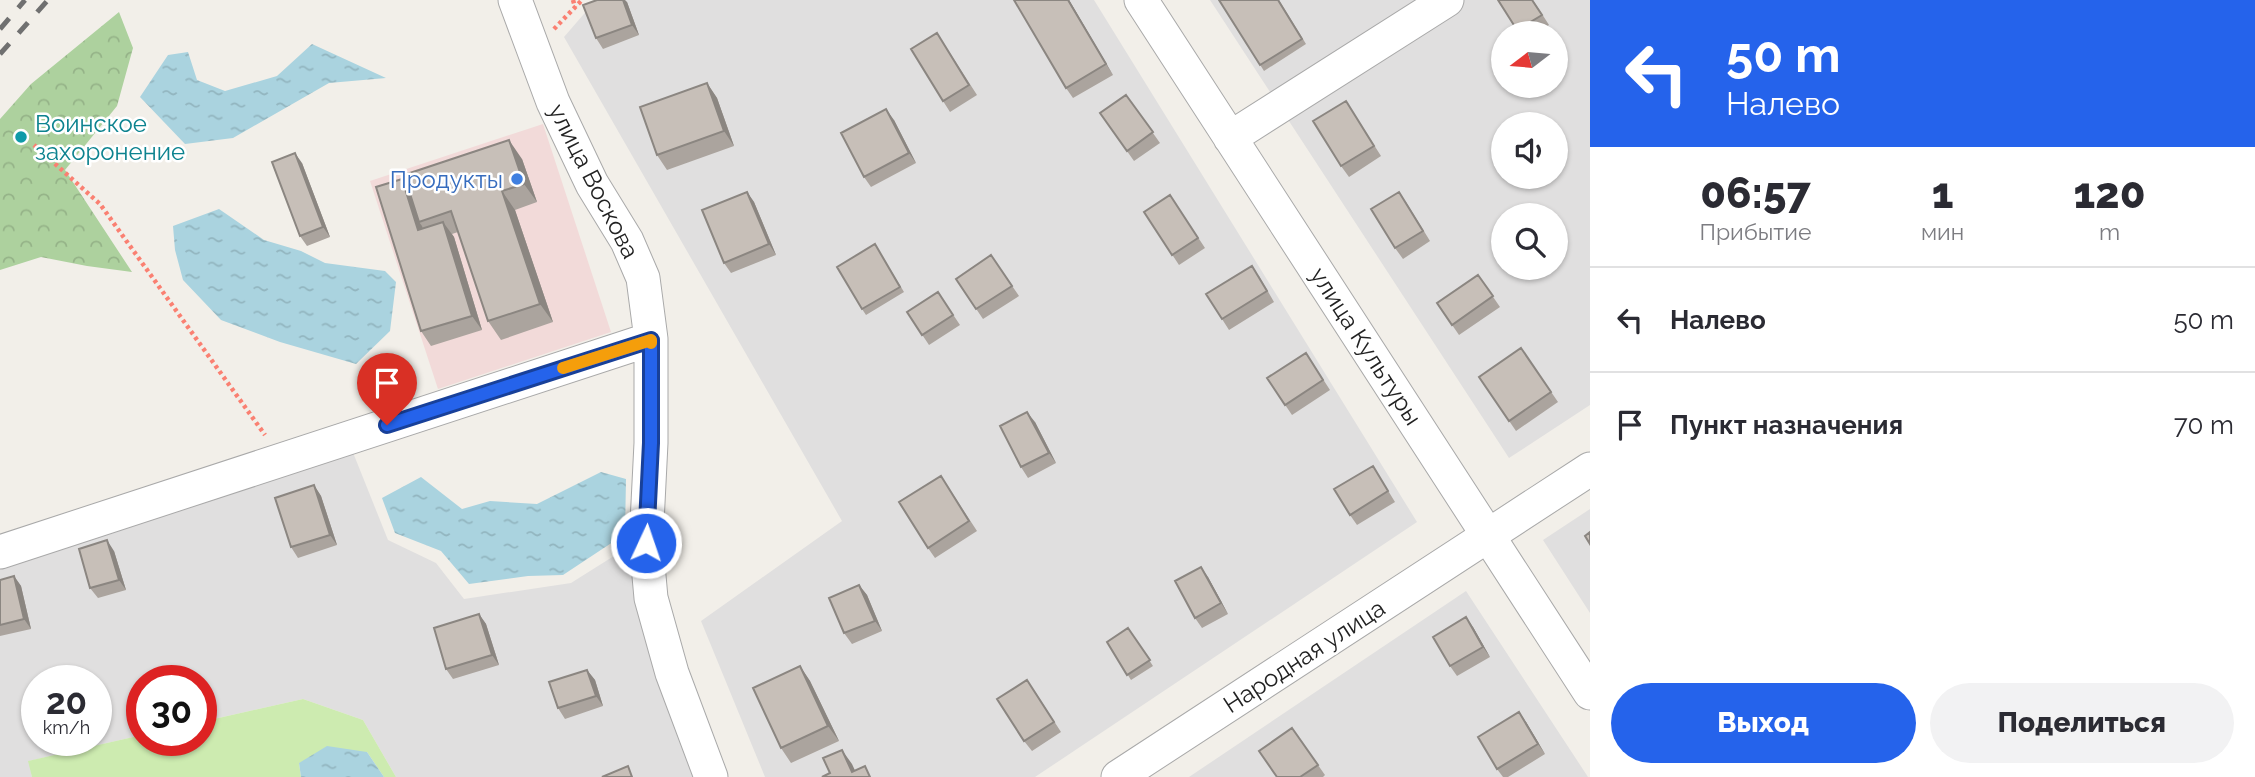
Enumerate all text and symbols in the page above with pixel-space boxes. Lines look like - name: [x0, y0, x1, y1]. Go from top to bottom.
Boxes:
- north arrow: [1491, 21, 1568, 98]
- map controls: [1491, 21, 1568, 280]
- text: 50 m: [1726, 26, 1841, 83]
- icon: left: [1611, 28, 1702, 119]
- text: Налево: [1726, 85, 1840, 122]
- street label: улица Воскова: [543, 99, 645, 263]
- place label: Воинское захоронение: [35, 109, 185, 166]
- button: sound: [1491, 112, 1568, 189]
- marker: Воинское захоронение: [13, 129, 29, 145]
- place label: Продукты: [390, 165, 503, 194]
- text: 06:57: [1700, 169, 1811, 218]
- text: 1: [1932, 169, 1953, 218]
- text: 120: [2074, 169, 2146, 218]
- marker: Продукты: [509, 171, 525, 187]
- button: search: [1491, 203, 1568, 280]
- text: Прибытие: [1699, 218, 1811, 245]
- text: мин: [1921, 218, 1964, 245]
- text: m: [2099, 218, 2120, 245]
- street label: улица Культуры: [1304, 262, 1428, 430]
- icon: left: [1611, 301, 1649, 339]
- text: Налево: [1670, 305, 1766, 335]
- text: 50 m: [2173, 305, 2234, 335]
- pin: [357, 353, 417, 425]
- icon: arrive: [368, 364, 406, 402]
- icon: arrive: [1611, 406, 1649, 444]
- text: Пункт назначения: [1670, 410, 1903, 440]
- text: 70 m: [2174, 410, 2234, 440]
- position arrow: [609, 506, 683, 580]
- street label: Народная улица: [1218, 593, 1390, 719]
- speed limit sign: 30: [126, 665, 217, 756]
- text: 20: [46, 681, 87, 722]
- button: Выход: [1611, 683, 1916, 763]
- button: Поделиться: [1930, 683, 2234, 763]
- text: km/h: [43, 717, 90, 738]

